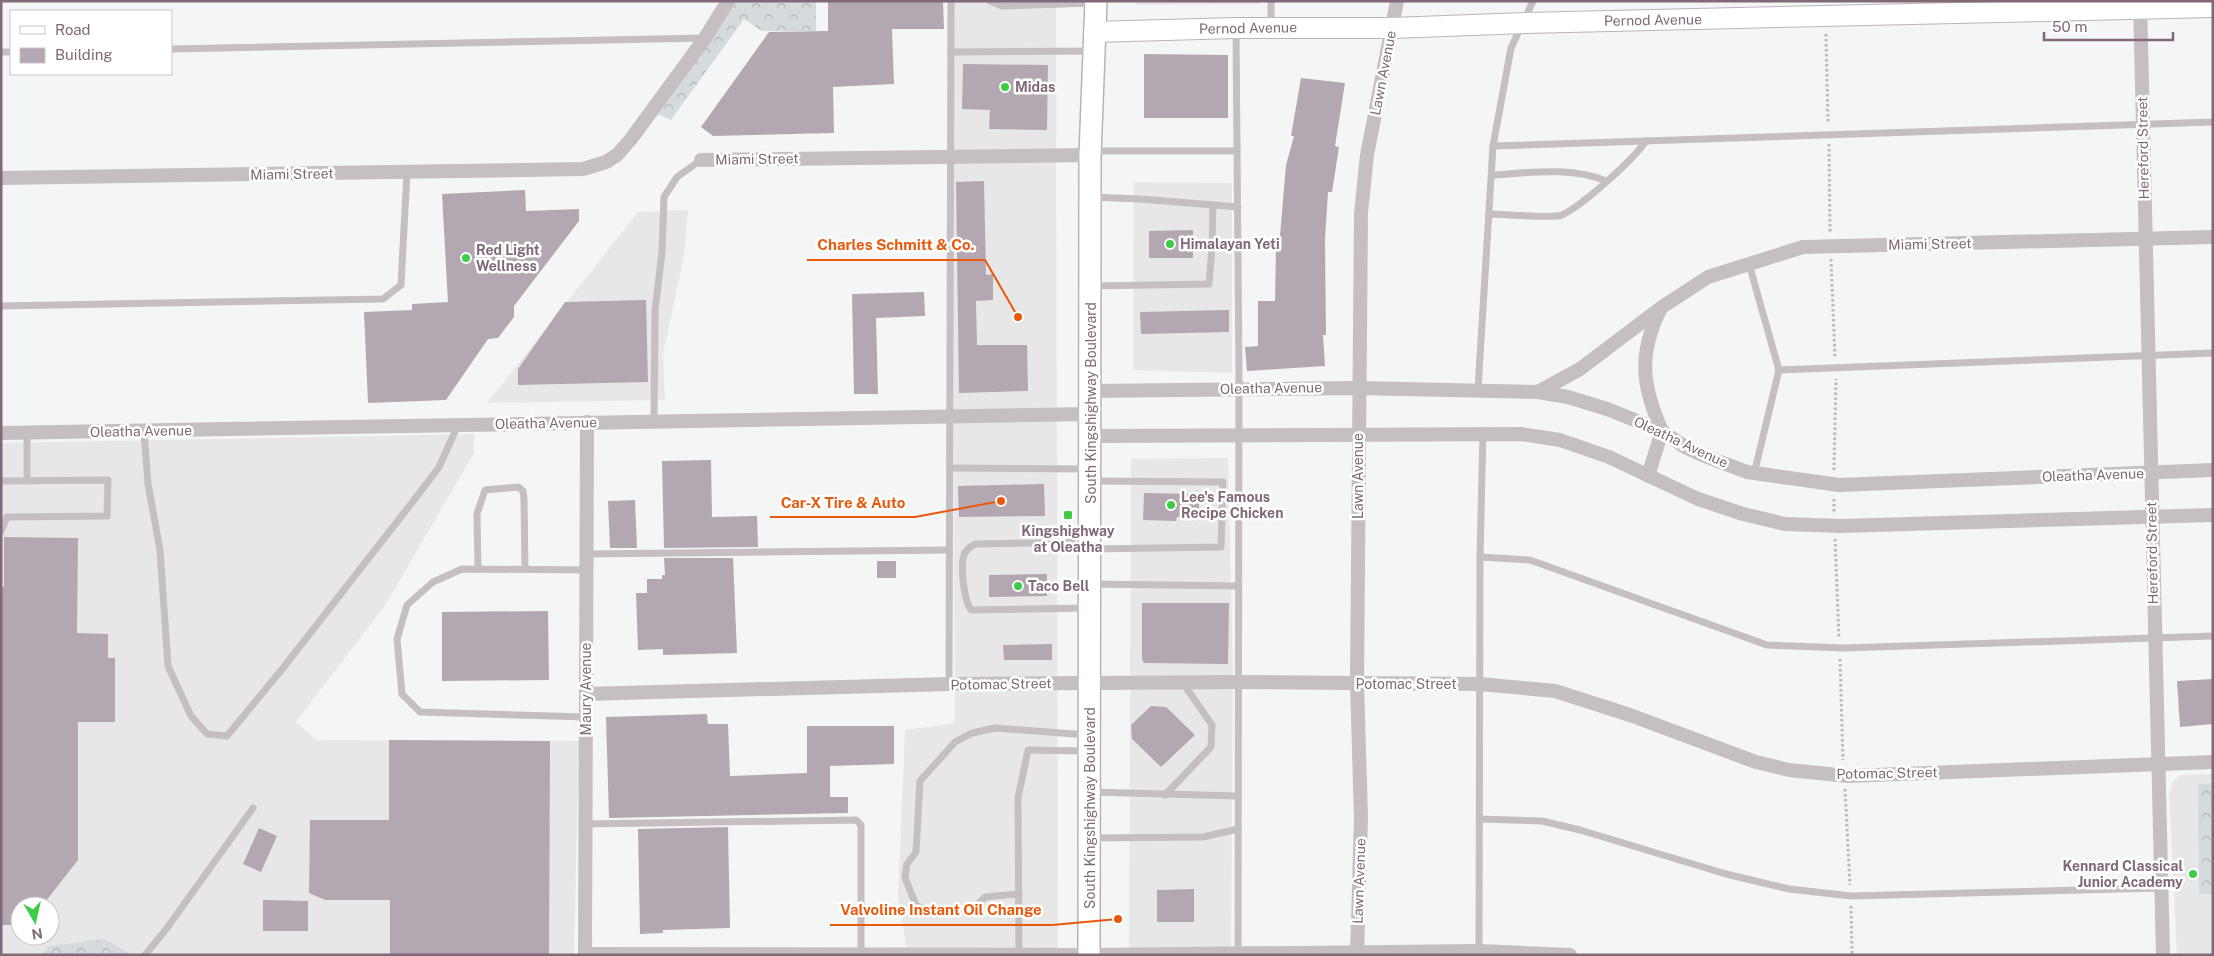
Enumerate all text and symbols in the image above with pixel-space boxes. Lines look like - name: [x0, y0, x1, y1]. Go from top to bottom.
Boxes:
- legend: [10, 10, 172, 75]
- scale bar: [2044, 10, 2173, 42]
- street label: Pernod Avenue: [1604, 11, 1702, 29]
- text: 50 m: [2052, 18, 2087, 35]
- street label: Pernod Avenue: [1199, 19, 1297, 37]
- text: Road: [55, 21, 91, 38]
- street label: Lawn Avenue: [1367, 29, 1399, 117]
- text: Building: [55, 46, 113, 63]
- place label: Midas: [1015, 79, 1055, 95]
- marker: Midas: [999, 81, 1011, 93]
- street label: Hereford Street: [2134, 96, 2152, 200]
- street label: Miami Street: [715, 150, 799, 168]
- street label: Miami Street: [250, 165, 334, 183]
- callout: Charles Schmitt & Co.: [807, 230, 985, 260]
- street label: Miami Street: [1888, 235, 1972, 253]
- text: Charles Schmitt & Co.: [817, 236, 975, 253]
- place label: Himalayan Yeti: [1180, 236, 1280, 252]
- marker: Himalayan Yeti: [1164, 238, 1176, 250]
- place label: Red Light Wellness: [476, 242, 540, 274]
- marker: Red Light Wellness: [460, 252, 472, 264]
- street label: South Kingshighway Boulevard: [1083, 302, 1099, 504]
- street label: Oleatha Avenue: [1220, 379, 1322, 397]
- street label: Oleatha Avenue: [1631, 413, 1731, 471]
- street label: Oleatha Avenue: [495, 414, 597, 432]
- street label: Oleatha Avenue: [90, 422, 192, 440]
- street label: Lawn Avenue: [1350, 433, 1366, 519]
- street label: Oleatha Avenue: [2042, 465, 2144, 485]
- callout: Car-X Tire & Auto: [770, 487, 915, 517]
- place label: Lee's Famous Recipe Chicken: [1181, 489, 1283, 521]
- text: Car-X Tire & Auto: [781, 494, 906, 511]
- marker: Lee's Famous Recipe Chicken: [1165, 499, 1177, 511]
- street label: Hereford Street: [2143, 501, 2161, 605]
- marker: Kingshighway at Oleatha: [1062, 509, 1074, 521]
- place label: Kingshighway at Oleatha: [1021, 523, 1115, 555]
- place label: Taco Bell: [1028, 578, 1090, 594]
- marker: Taco Bell: [1012, 580, 1024, 592]
- street label: Maury Avenue: [578, 642, 594, 735]
- street label: Potomac Street: [950, 675, 1052, 693]
- street label: Potomac Street: [1355, 676, 1457, 692]
- street label: South Kingshighway Boulevard: [1082, 707, 1098, 909]
- street label: Potomac Street: [1836, 764, 1938, 782]
- street label: Lawn Avenue: [1350, 838, 1368, 924]
- place label: Kennard Classical Junior Academy: [2062, 858, 2183, 890]
- marker: Kennard Classical Junior Academy: [2187, 868, 2199, 880]
- callout: Valvoline Instant Oil Change: [830, 895, 1052, 925]
- north arrow: [10, 896, 60, 946]
- text: Valvoline Instant Oil Change: [840, 901, 1042, 918]
- text: N: [30, 925, 44, 943]

